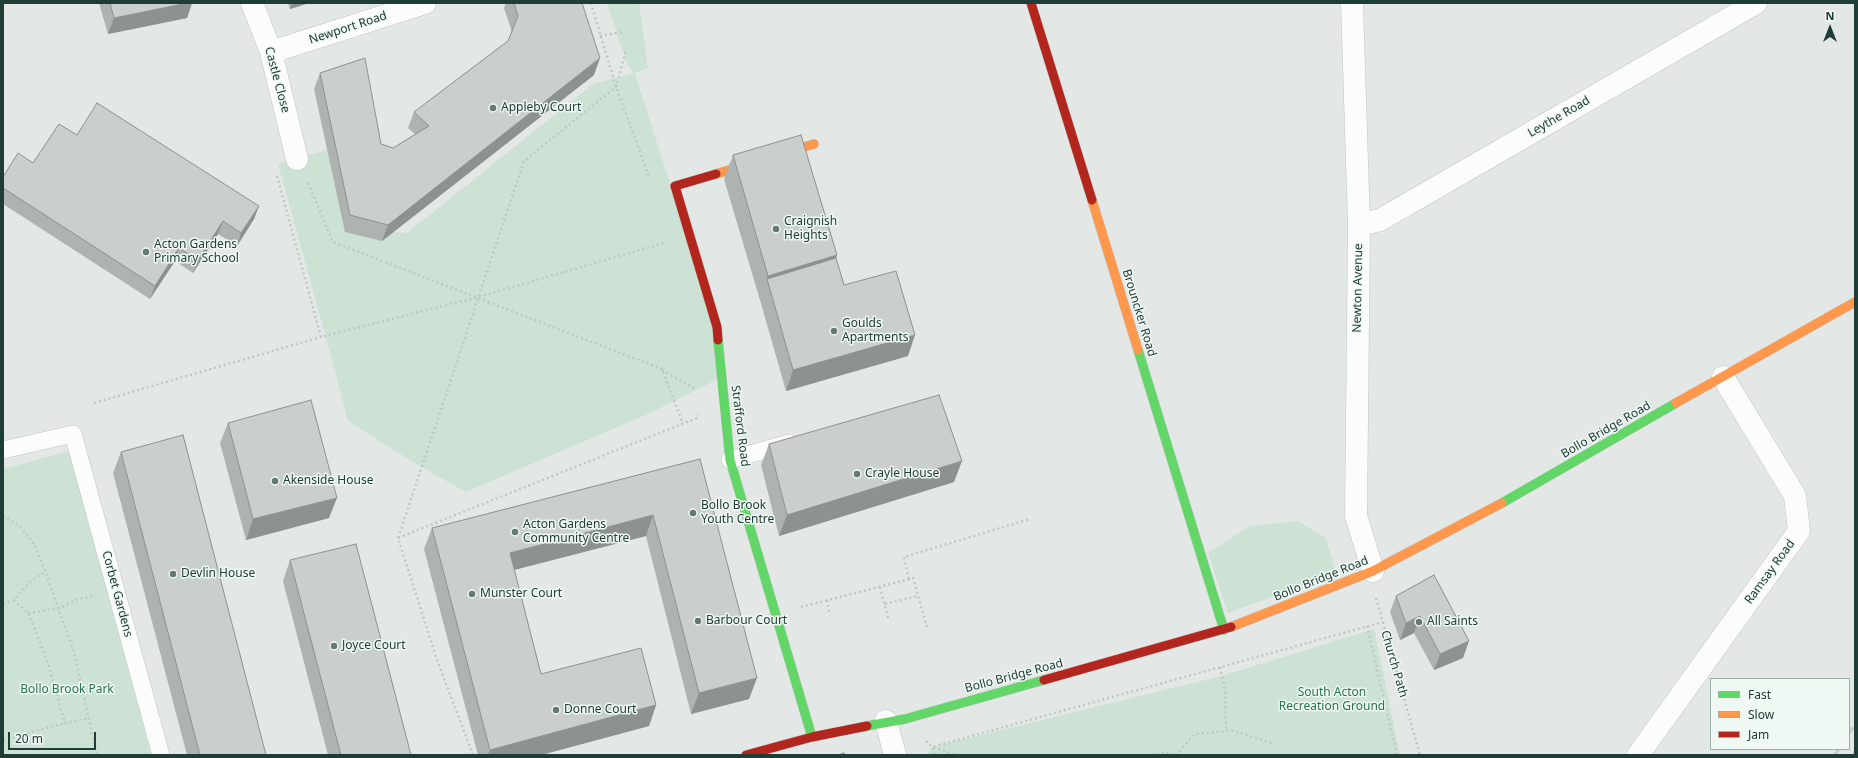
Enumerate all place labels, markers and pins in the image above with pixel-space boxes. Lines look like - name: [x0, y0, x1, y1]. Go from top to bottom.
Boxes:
- place label: Appleby Court: [501, 101, 581, 115]
- marker: Appleby Court: [488, 103, 498, 113]
- place label: Craignish Heights: [784, 215, 837, 243]
- marker: Craignish Heights: [771, 224, 781, 234]
- place label: Acton Gardens Primary School: [154, 238, 239, 266]
- marker: Acton Gardens Primary School: [141, 247, 151, 257]
- place label: Goulds Apartments: [842, 317, 909, 345]
- marker: Goulds Apartments: [829, 326, 839, 336]
- place label: Crayle House: [865, 467, 939, 481]
- marker: Crayle House: [852, 469, 862, 479]
- place label: Akenside House: [283, 474, 373, 488]
- marker: Akenside House: [270, 476, 280, 486]
- place label: Bollo Brook Youth Centre: [701, 499, 774, 527]
- marker: Bollo Brook Youth Centre: [688, 508, 698, 518]
- place label: Acton Gardens Community Centre: [523, 518, 629, 546]
- marker: Acton Gardens Community Centre: [510, 527, 520, 537]
- place label: Devlin House: [181, 567, 255, 581]
- marker: Devlin House: [168, 569, 178, 579]
- place label: Munster Court: [480, 587, 562, 601]
- marker: Munster Court: [467, 589, 477, 599]
- place label: Barbour Court: [706, 614, 787, 628]
- place label: All Saints: [1427, 615, 1478, 629]
- marker: Barbour Court: [693, 616, 703, 626]
- marker: All Saints: [1414, 617, 1424, 627]
- place label: Joyce Court: [342, 639, 406, 653]
- marker: Joyce Court: [329, 641, 339, 651]
- place label: Donne Court: [564, 703, 636, 717]
- marker: Donne Court: [551, 705, 561, 715]

